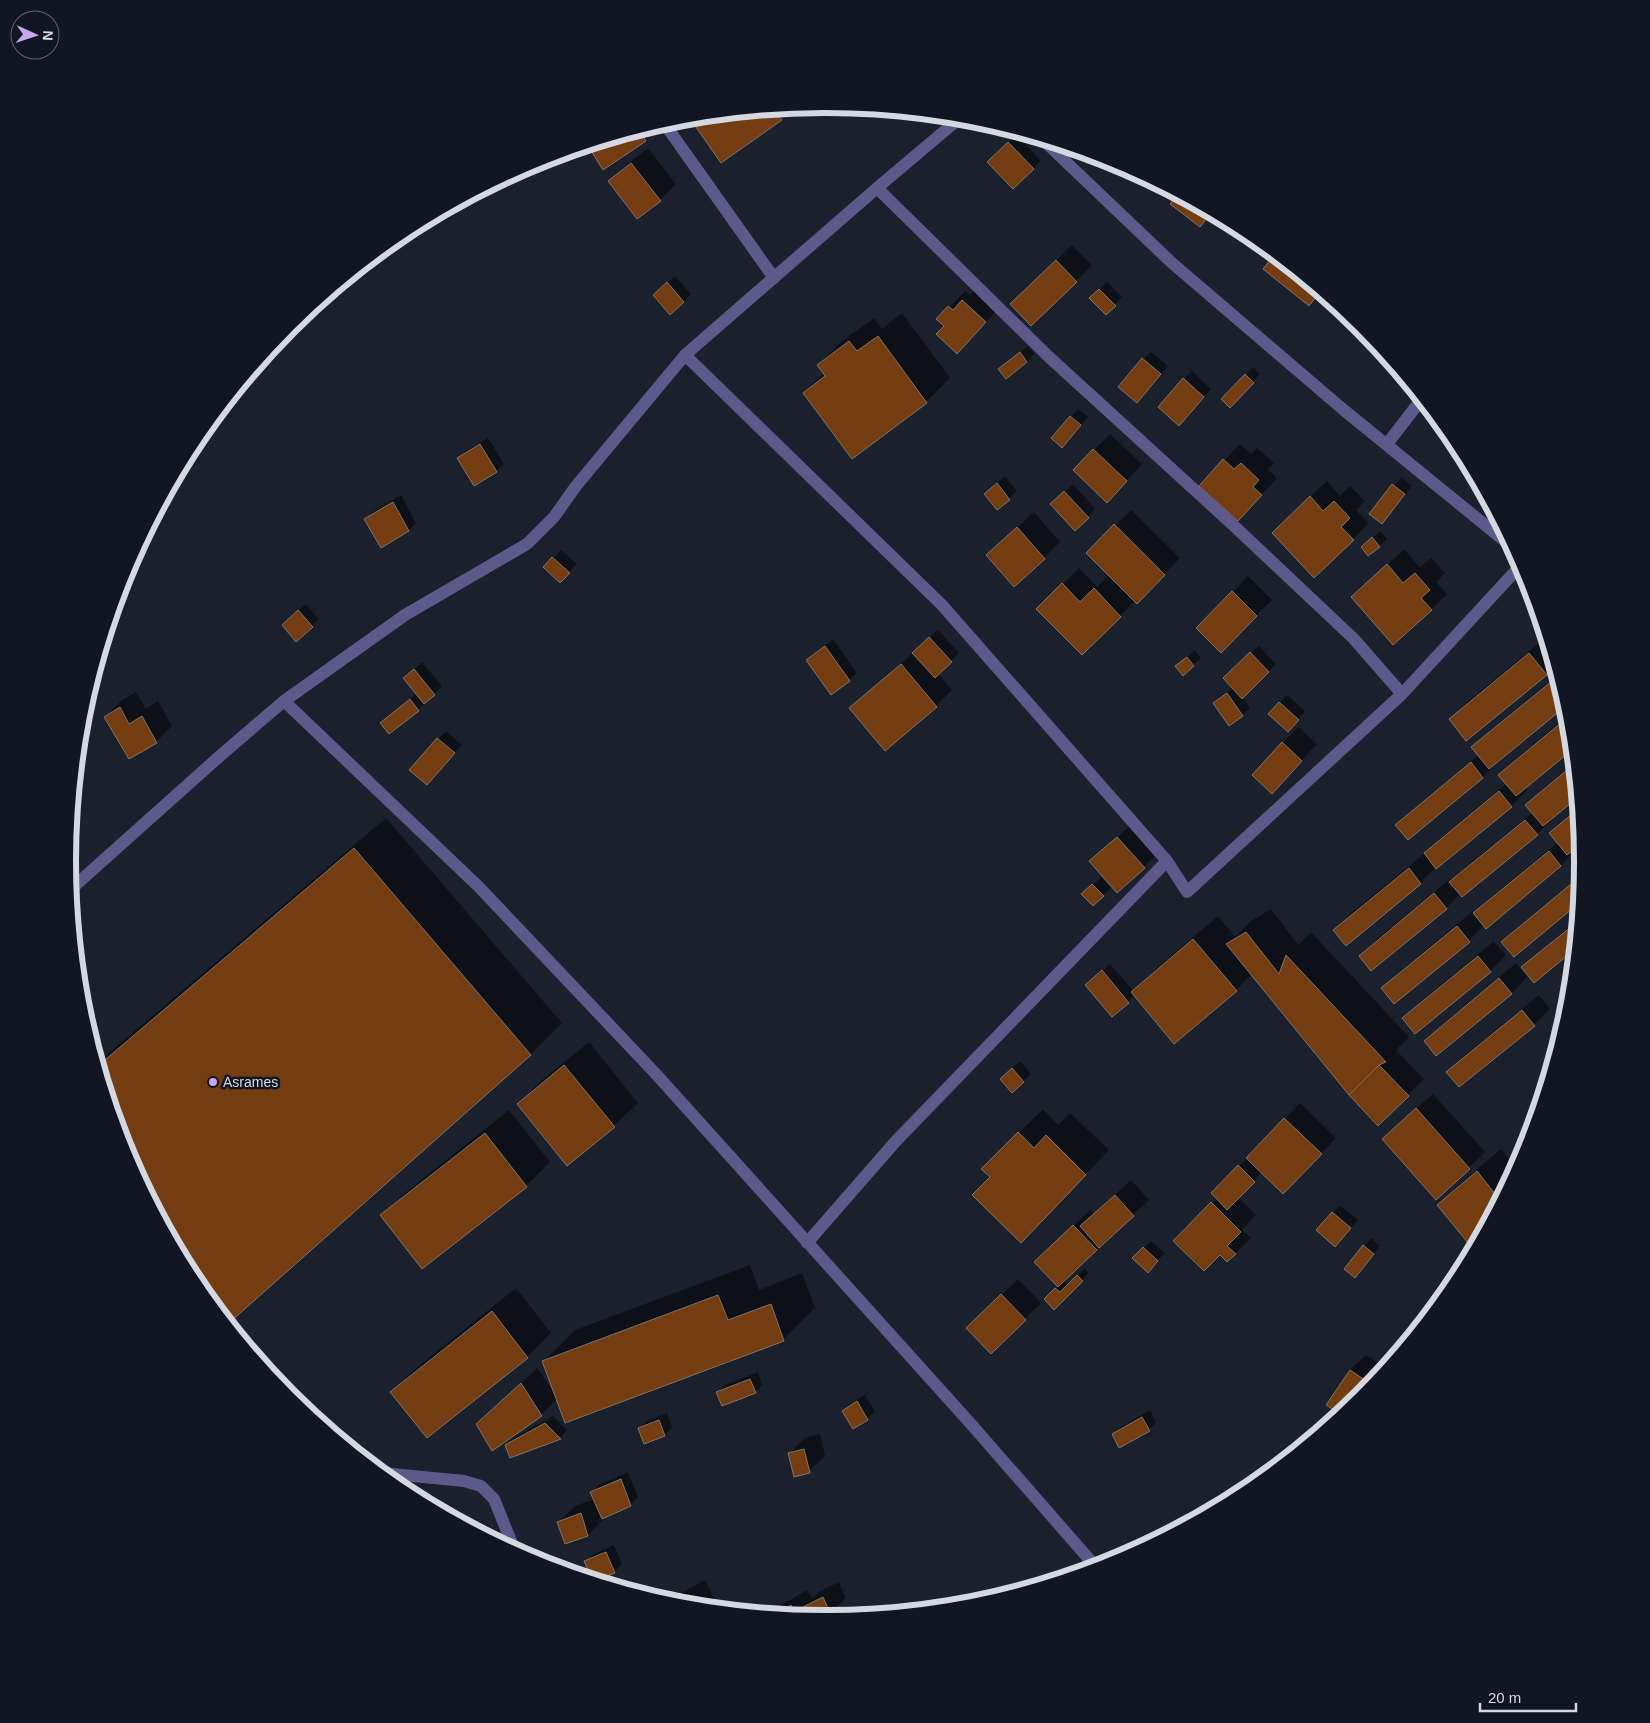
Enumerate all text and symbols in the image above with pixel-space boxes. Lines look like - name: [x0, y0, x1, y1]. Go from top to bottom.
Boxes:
- north arrow: [10, 10, 60, 60]
- text: N: [40, 30, 56, 41]
- place label: Asrames: [223, 1074, 278, 1090]
- marker: Asrames: [207, 1076, 219, 1088]
- scale bar: [1480, 1680, 1576, 1712]
- text: 20 m: [1488, 1689, 1521, 1706]

